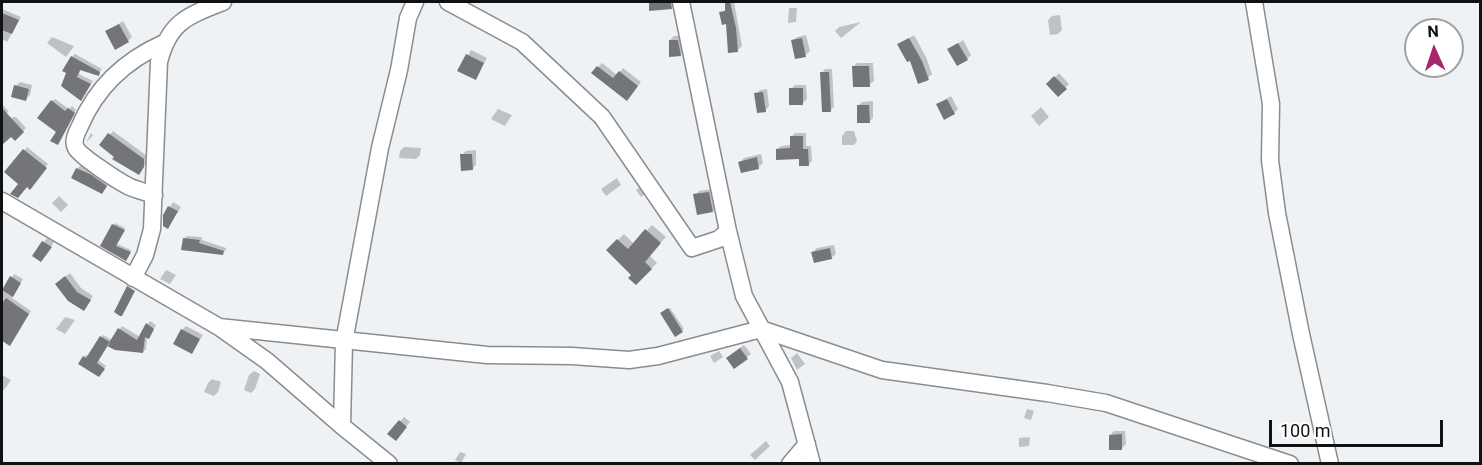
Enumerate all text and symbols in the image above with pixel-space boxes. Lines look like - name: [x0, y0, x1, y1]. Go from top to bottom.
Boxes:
- north arrow: [1404, 18, 1464, 78]
- text: N: [1427, 22, 1439, 41]
- scale bar: [1272, 408, 1446, 446]
- text: 100 m: [1280, 420, 1331, 441]

